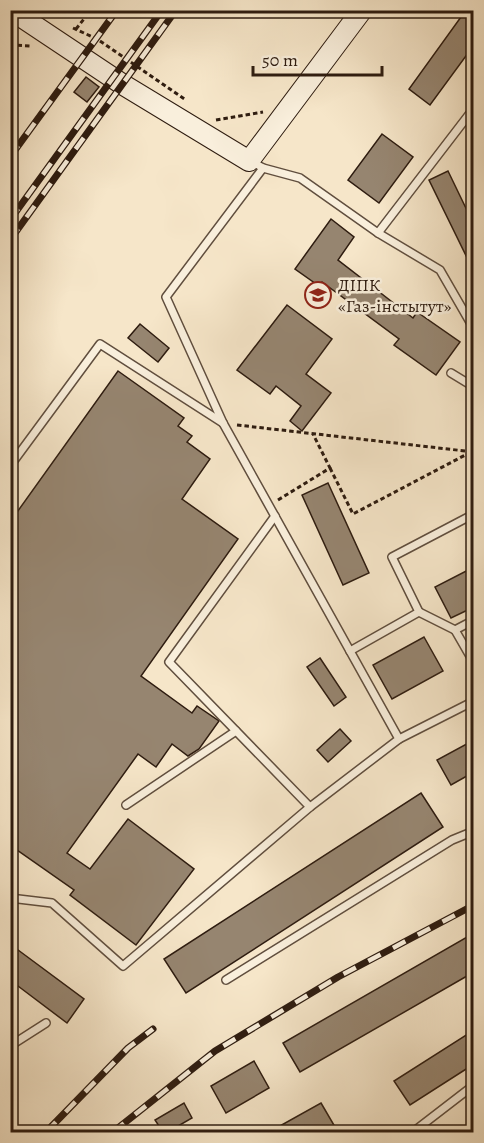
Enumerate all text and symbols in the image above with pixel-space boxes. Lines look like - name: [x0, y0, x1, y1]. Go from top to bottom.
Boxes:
- scale bar: [253, 39, 382, 77]
- text: 50 m: [262, 48, 298, 72]
- place label: ДІПК «Газ-інстытут»: [338, 273, 452, 318]
- school or university icon: ДІПК «Газ-інстытут»: [303, 280, 333, 310]

